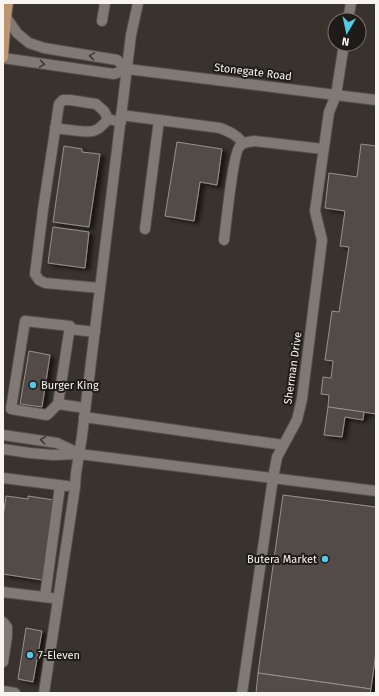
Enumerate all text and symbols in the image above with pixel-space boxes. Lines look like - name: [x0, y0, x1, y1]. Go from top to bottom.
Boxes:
- north arrow: [327, 12, 367, 52]
- text: N: [341, 34, 350, 48]
- one-way arrow: [89, 52, 95, 61]
- one-way arrow: [38, 59, 45, 68]
- street label: Stonegate Road: [213, 61, 293, 83]
- street label: Sherman Drive: [281, 331, 305, 405]
- place label: Burger King: [41, 379, 99, 392]
- marker: Burger King: [28, 380, 38, 390]
- one-way arrow: [40, 436, 46, 445]
- place label: Butera Market: [247, 553, 317, 566]
- marker: Butera Market: [320, 554, 330, 564]
- place label: 7-Eleven: [38, 649, 80, 662]
- marker: 7-Eleven: [25, 650, 35, 660]

